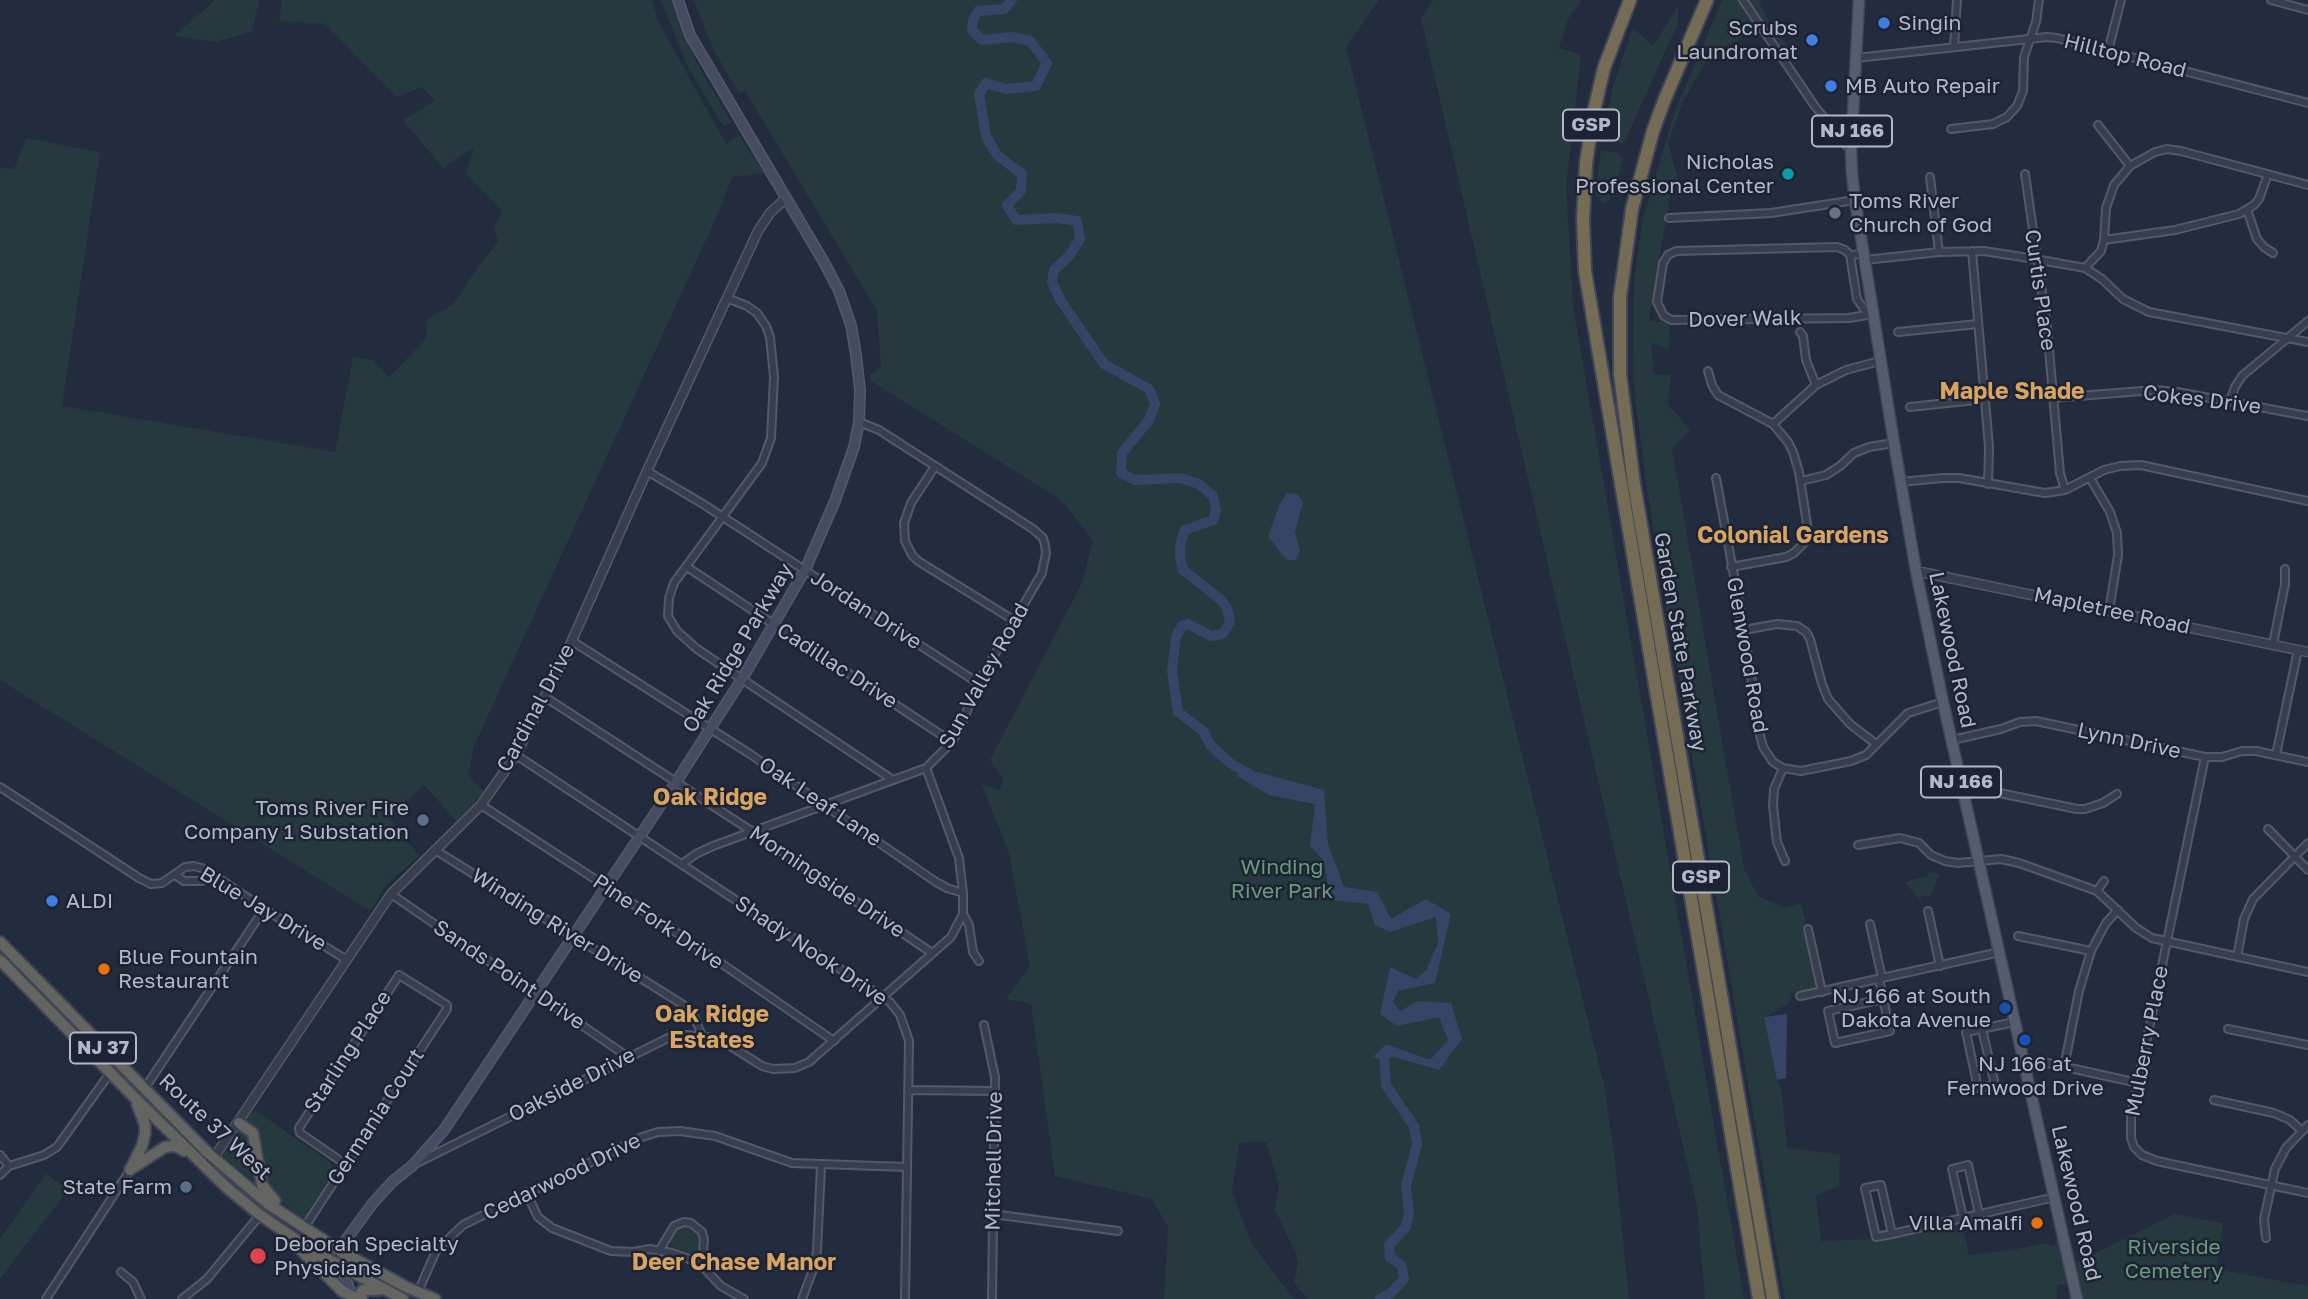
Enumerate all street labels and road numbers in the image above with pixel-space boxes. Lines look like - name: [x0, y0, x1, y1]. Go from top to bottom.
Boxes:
- street label: Hilltop Road: [2061, 29, 2189, 83]
- road number: GSP: [1563, 110, 1619, 140]
- road number: NJ 166: [1812, 116, 1892, 146]
- street label: Curtis Place: [2019, 228, 2061, 352]
- street label: Dover Walk: [1688, 305, 1802, 333]
- street label: Cokes Drive: [2141, 380, 2263, 420]
- street label: Garden State Parkway: [1648, 530, 1712, 754]
- street label: Oak Ridge Parkway: [677, 559, 799, 737]
- street label: Jordan Drive: [806, 565, 926, 655]
- street label: Lakewood Road: [1923, 570, 1981, 730]
- street label: Glenwood Road: [1721, 575, 1773, 735]
- street label: Mapletree Road: [2032, 582, 2192, 640]
- street label: Sun Valley Road: [934, 599, 1034, 753]
- street label: Cadillac Drive: [772, 618, 902, 714]
- street label: Cardinal Drive: [492, 640, 580, 776]
- street label: Lynn Drive: [2075, 718, 2183, 764]
- street label: Oak Leaf Lane: [754, 752, 886, 852]
- road number: NJ 166: [1921, 766, 2001, 797]
- street label: Morningside Drive: [744, 821, 910, 943]
- street label: Blue Jay Drive: [195, 861, 331, 957]
- road number: GSP: [1673, 862, 1729, 892]
- street label: Winding River Drive: [467, 863, 647, 989]
- street label: Pine Fork Drive: [588, 869, 728, 975]
- street label: Shady Nook Drive: [730, 891, 892, 1011]
- street label: Sands Point Drive: [428, 915, 590, 1035]
- street label: Mulberry Place: [2120, 964, 2174, 1118]
- street label: Starling Place: [299, 986, 397, 1118]
- road number: NJ 37: [70, 1032, 136, 1064]
- street label: Oakside Drive: [505, 1042, 639, 1128]
- street label: Germania Court: [322, 1044, 430, 1190]
- street label: Route 37 West: [153, 1068, 277, 1186]
- street label: Mitchell Drive: [980, 1091, 1008, 1231]
- street label: Lakewood Road: [2046, 1123, 2106, 1283]
- street label: Cedarwood Drive: [479, 1128, 645, 1226]

